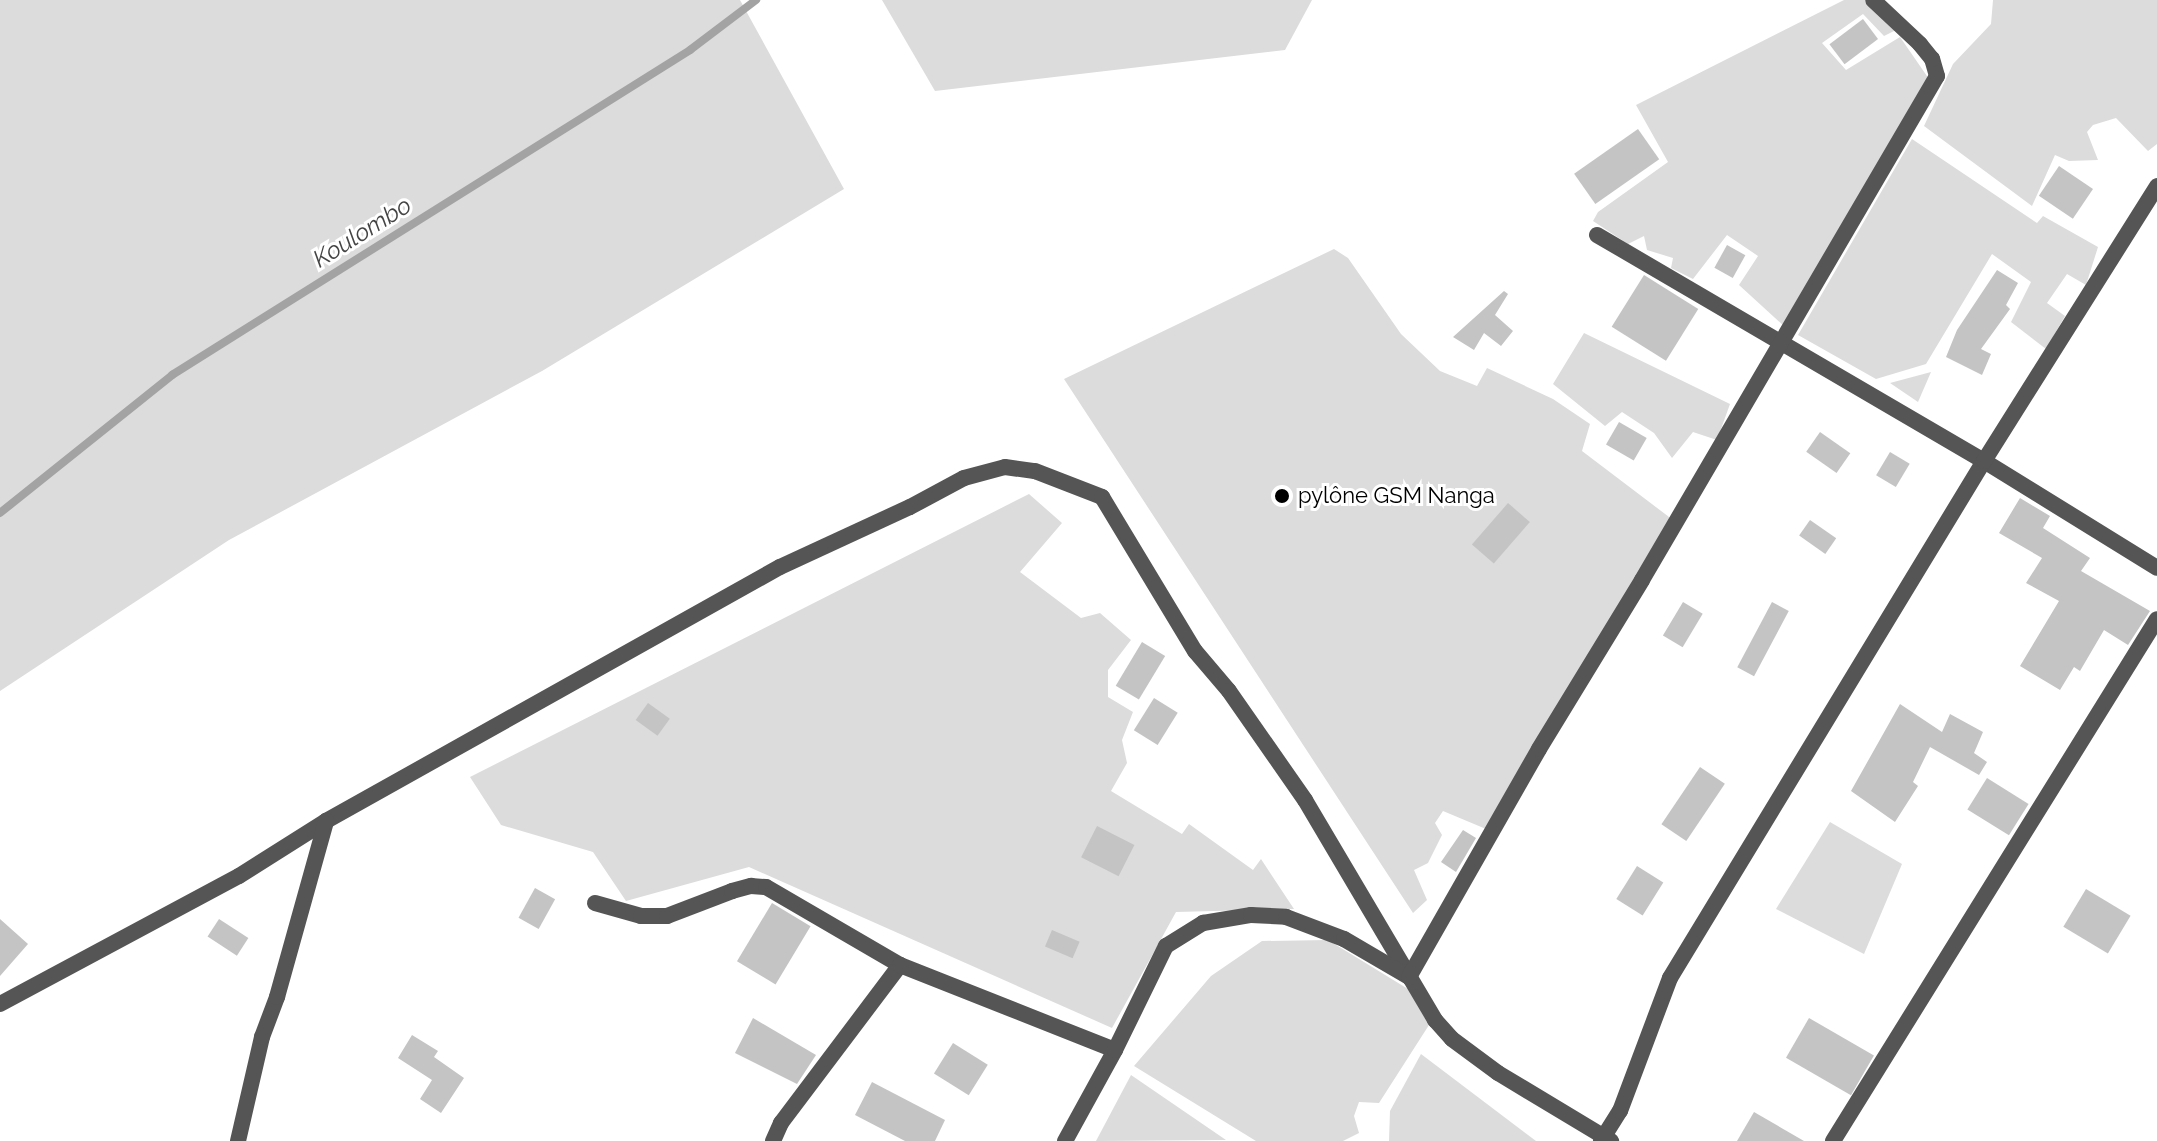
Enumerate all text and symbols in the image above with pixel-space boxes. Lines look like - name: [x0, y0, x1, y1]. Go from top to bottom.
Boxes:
- water label: Koulombo: [308, 191, 416, 273]
- place label: pylône GSM Nanga: [1298, 483, 1495, 509]
- marker: pylône GSM Nanga: [1273, 487, 1291, 505]

